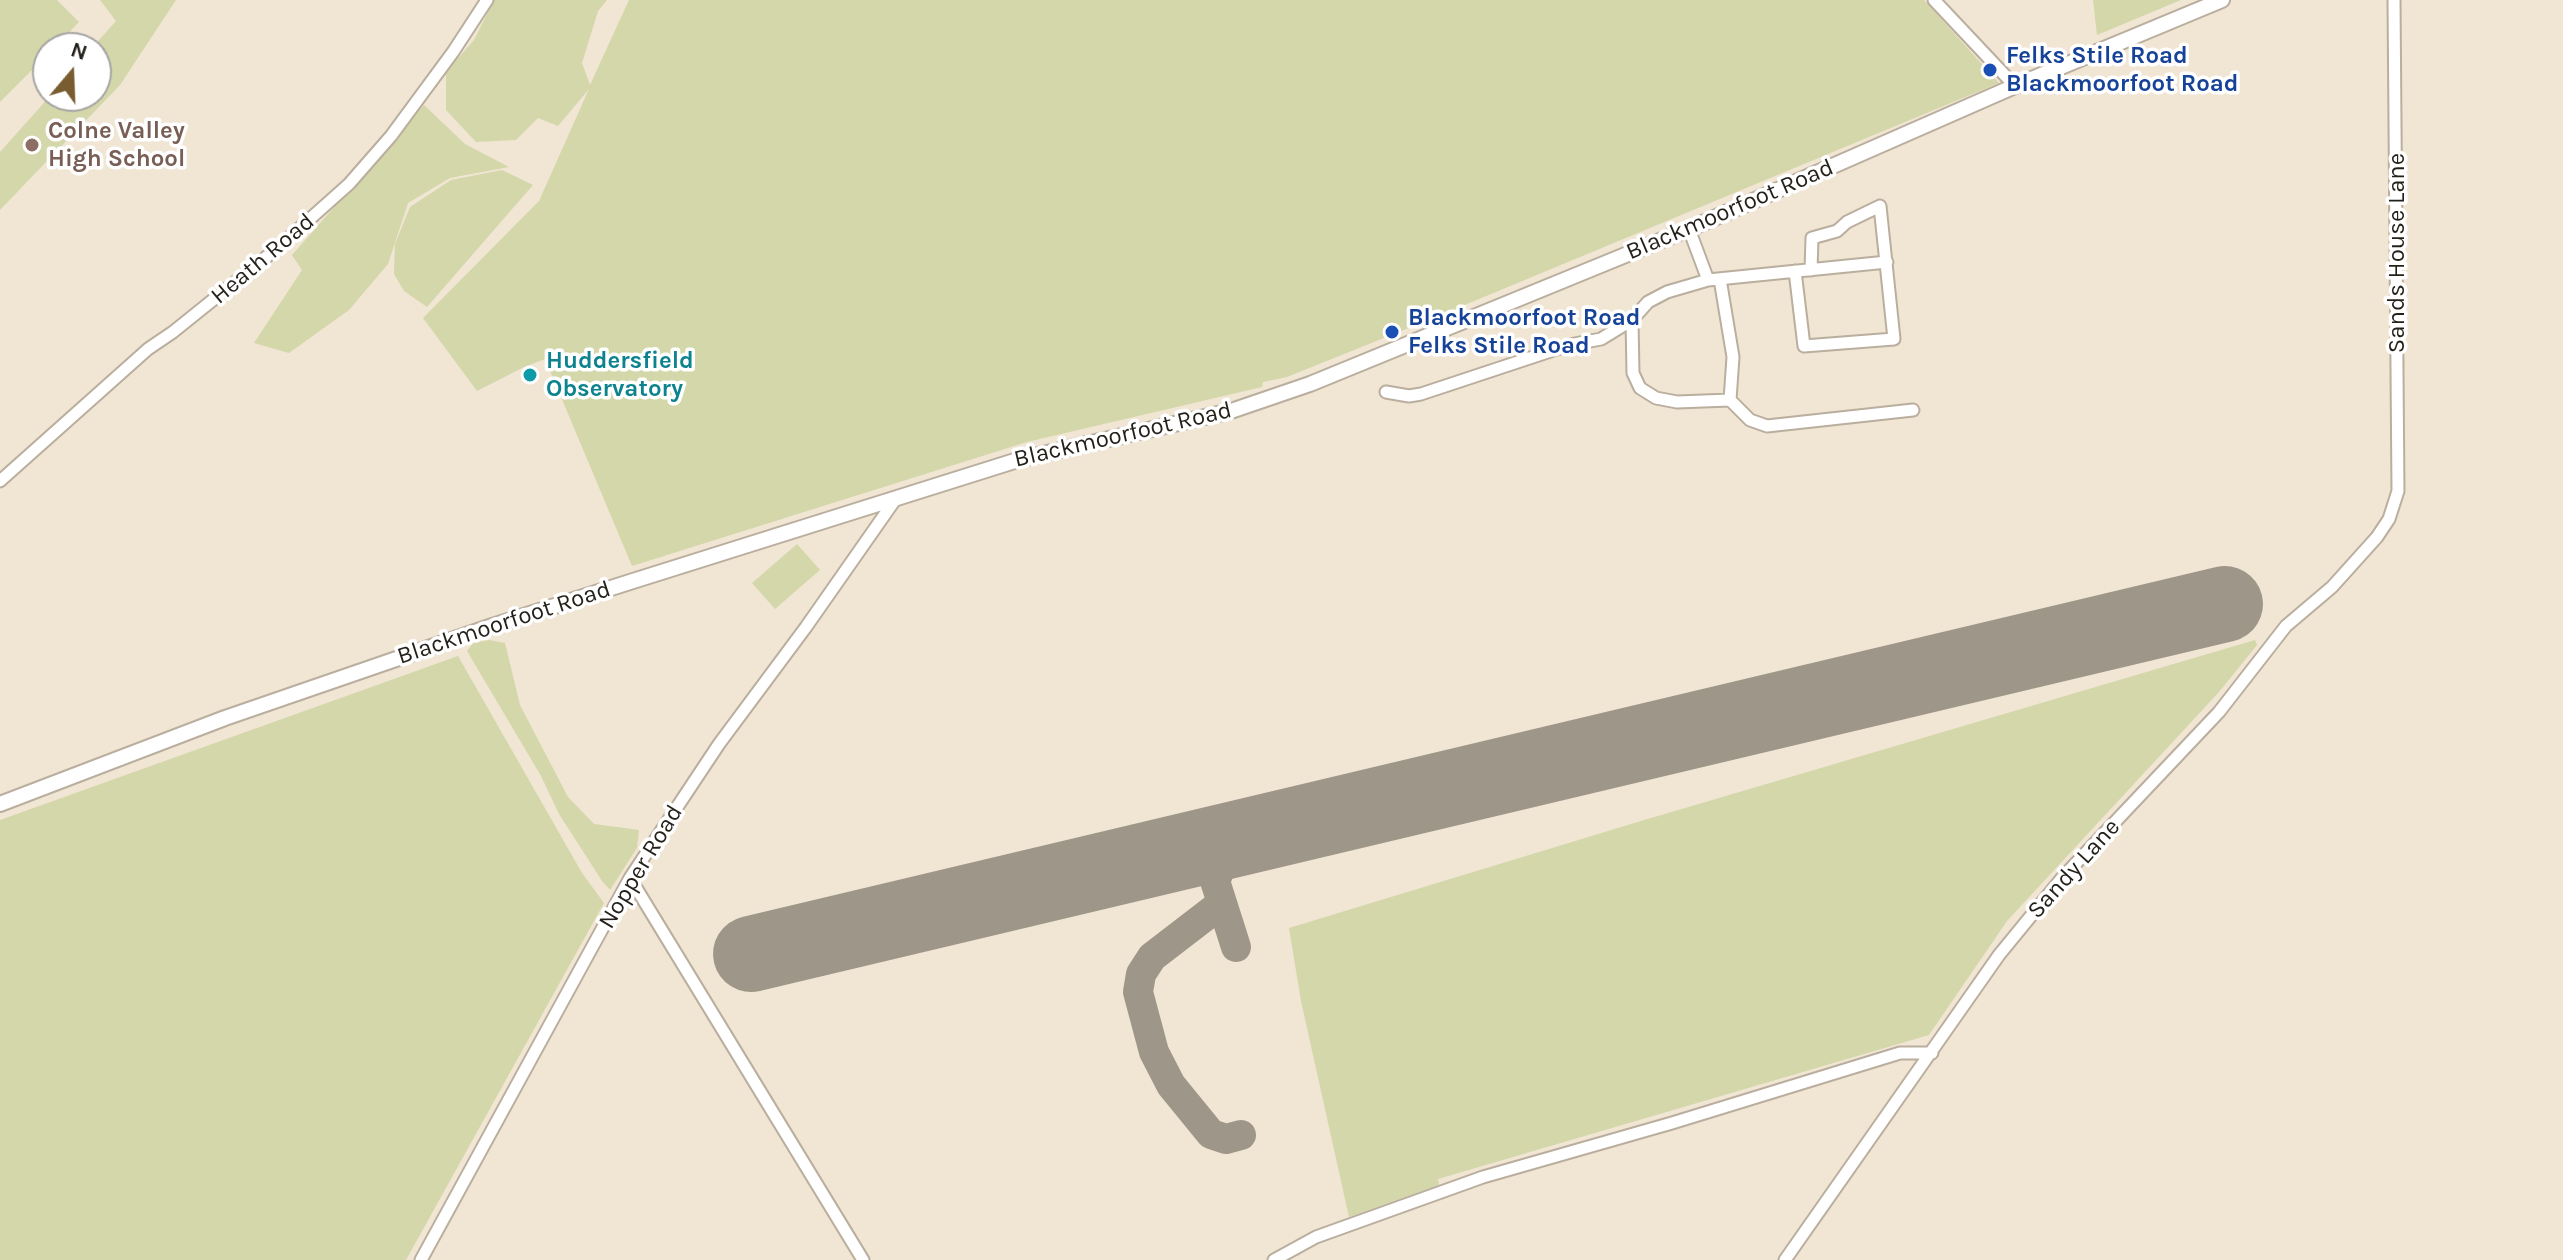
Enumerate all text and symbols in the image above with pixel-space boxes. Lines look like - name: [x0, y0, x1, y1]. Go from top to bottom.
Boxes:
- north arrow: [32, 32, 112, 112]
- text: N: [67, 36, 91, 66]
- place label: Felks Stile Road Blackmoorfoot Road: [2006, 42, 2238, 98]
- marker: Felks Stile Road Blackmoorfoot Road: [1981, 61, 1999, 79]
- place label: Colne Valley High School: [48, 117, 185, 173]
- marker: Colne Valley High School: [23, 136, 41, 154]
- street label: Blackmoorfoot Road: [1622, 153, 1838, 267]
- street label: Sands House Lane: [2383, 153, 2411, 353]
- street label: Heath Road: [205, 207, 321, 311]
- place label: Blackmoorfoot Road Felks Stile Road: [1408, 304, 1640, 360]
- marker: Blackmoorfoot Road Felks Stile Road: [1383, 323, 1401, 341]
- place label: Huddersfield Observatory: [546, 347, 694, 403]
- marker: Huddersfield Observatory: [521, 366, 539, 384]
- street label: Blackmoorfoot Road: [1011, 396, 1235, 474]
- street label: Blackmoorfoot Road: [394, 575, 614, 671]
- street label: Nopper Road: [593, 800, 689, 934]
- street label: Sandy Lane: [2022, 813, 2126, 925]

